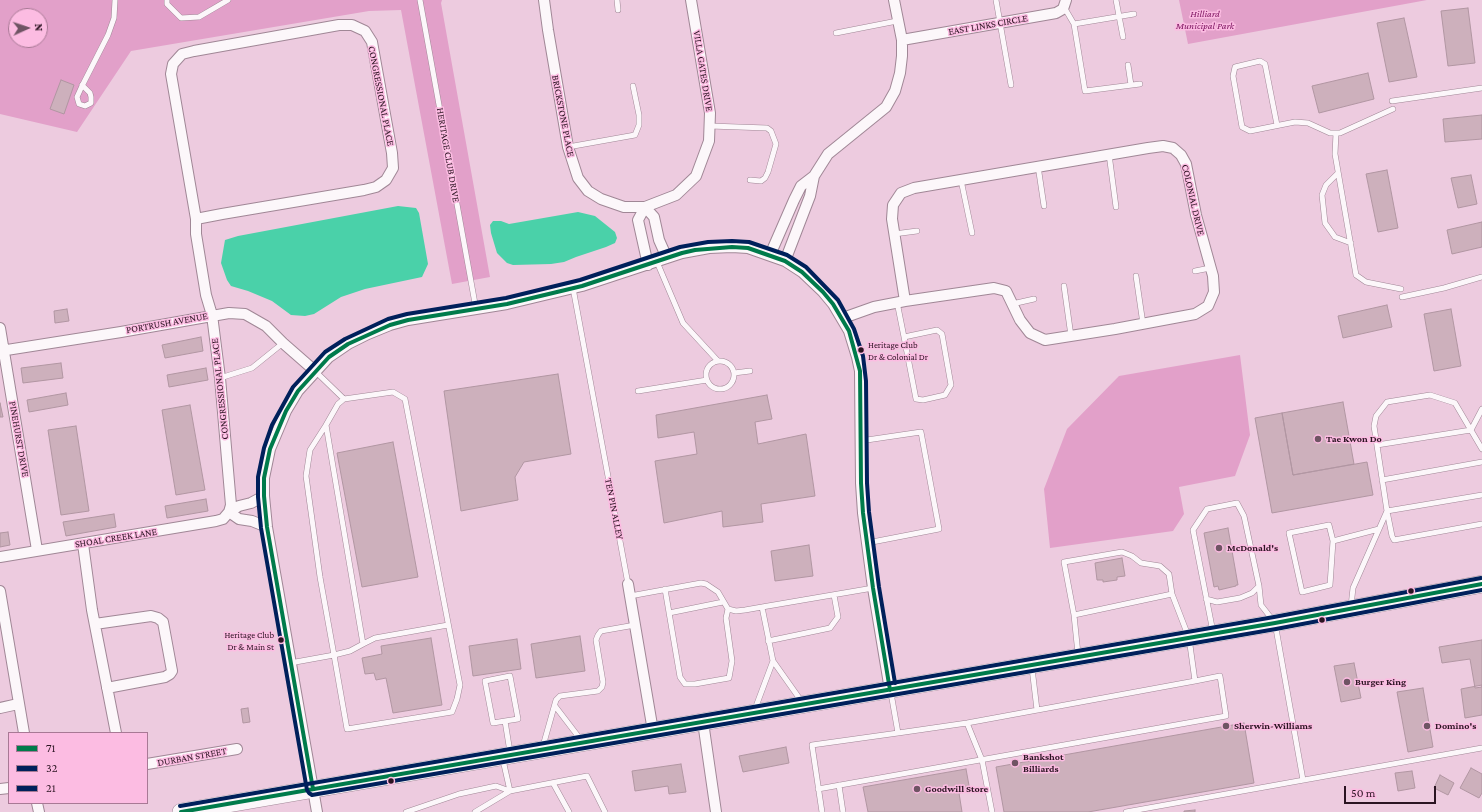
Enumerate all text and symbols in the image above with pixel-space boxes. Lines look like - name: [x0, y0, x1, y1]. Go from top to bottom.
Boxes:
- north arrow: [8, 8, 48, 48]
- park label: Hilliard Municipal Park: [1176, 8, 1234, 32]
- street label: EAST LINKS CIRCLE: [947, 12, 1029, 38]
- text: N: [33, 23, 45, 31]
- street label: VILLA GATES DRIVE: [691, 30, 715, 112]
- street label: CONGRESSIONAL PLACE: [365, 45, 397, 147]
- street label: BRICKSTONE PLACE: [549, 74, 577, 158]
- street label: HERITAGE CLUB DRIVE: [434, 107, 462, 203]
- street label: COLONIAL DRIVE: [1179, 163, 1207, 237]
- street label: PORTRUSH AVENUE: [125, 310, 209, 336]
- street label: CONGRESSIONAL PLACE: [209, 338, 231, 440]
- place label: Heritage Club Dr & Colonial Dr: [868, 340, 928, 361]
- marker: Heritage Club Dr & Colonial Dr: [856, 345, 866, 355]
- street label: PINEHURST DRIVE: [6, 400, 32, 478]
- place label: Tae Kwon Do: [1326, 433, 1382, 445]
- marker: Tae Kwon Do: [1313, 434, 1323, 444]
- street label: TEN PIN ALLEY: [602, 477, 626, 541]
- street label: SHOAL CREEK LANE: [74, 526, 158, 550]
- place label: McDonald's: [1227, 542, 1278, 554]
- marker: McDonald's: [1214, 543, 1224, 553]
- unlabelled marker: [1406, 586, 1416, 596]
- unlabelled marker: [1317, 615, 1327, 625]
- place label: Heritage Club Dr & Main St: [224, 630, 274, 651]
- marker: Heritage Club Dr & Main St: [276, 635, 286, 645]
- place label: Burger King: [1355, 676, 1406, 688]
- marker: Burger King: [1342, 677, 1352, 687]
- place label: Sherwin-Williams: [1234, 720, 1312, 732]
- place label: Domino's: [1435, 720, 1476, 732]
- marker: Sherwin-Williams: [1221, 721, 1231, 731]
- marker: Domino's: [1422, 721, 1432, 731]
- legend: [8, 732, 148, 804]
- text: 71: [46, 741, 56, 755]
- street label: DURBAN STREET: [156, 745, 228, 769]
- place label: Bankshot Billiards: [1023, 751, 1063, 774]
- marker: Bankshot Billiards: [1010, 758, 1020, 768]
- text: 32: [46, 761, 57, 775]
- unlabelled marker: [386, 776, 396, 786]
- scale bar: [1346, 778, 1438, 804]
- text: 21: [46, 781, 56, 795]
- place label: Goodwill Store: [925, 783, 988, 795]
- marker: Goodwill Store: [912, 784, 922, 794]
- text: 50 m: [1351, 786, 1375, 800]

